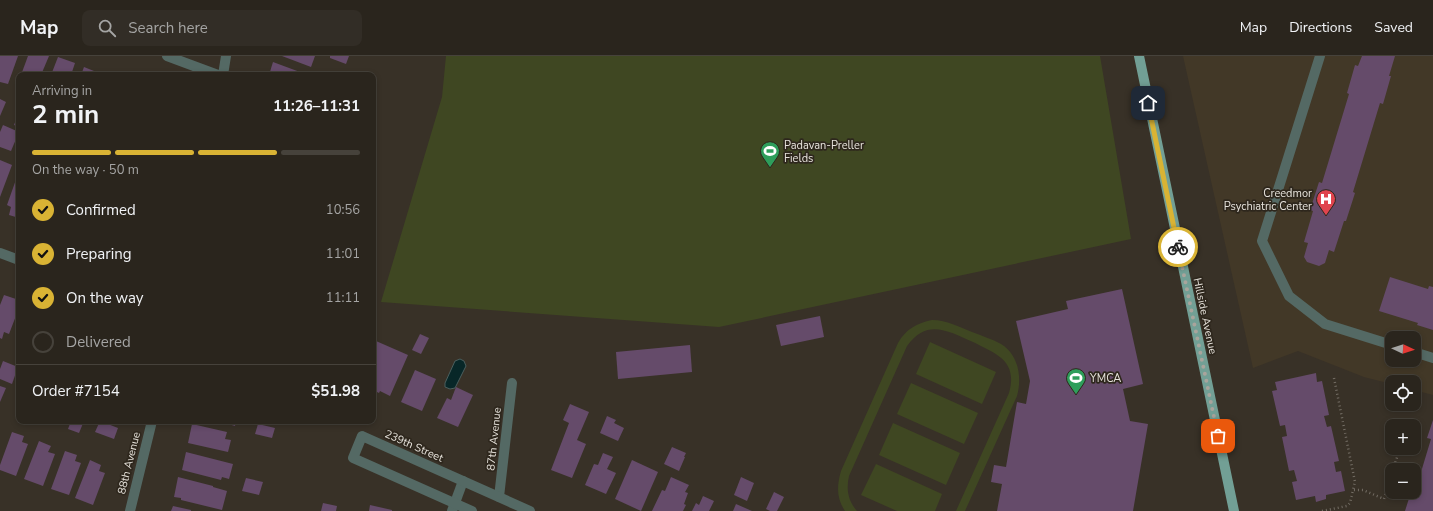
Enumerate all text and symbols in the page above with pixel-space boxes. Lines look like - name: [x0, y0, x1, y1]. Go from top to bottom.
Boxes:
- search box: [82, 10, 362, 46]
- text: Map: [20, 15, 58, 41]
- icon: search: [96, 17, 118, 39]
- text: Search here: [128, 18, 208, 38]
- text: Map: [1240, 18, 1267, 37]
- text: Directions: [1289, 18, 1352, 37]
- text: Saved: [1374, 18, 1413, 37]
- text: Arriving in: [32, 82, 92, 100]
- pin: [1131, 86, 1165, 120]
- icon: home: [1137, 92, 1159, 114]
- text: 11:26–11:31: [273, 96, 360, 116]
- text: 2 min: [32, 97, 99, 132]
- place label: Padavan-Preller Fields: [784, 138, 864, 166]
- sports icon: Padavan-Preller Fields: [759, 140, 781, 168]
- text: On the way · 50 m: [32, 161, 139, 179]
- place label: Creedmor Psychiatric Center: [1224, 186, 1312, 214]
- hospital icon: Creedmor Psychiatric Center: [1315, 188, 1337, 216]
- icon: check: [32, 199, 54, 221]
- text: Confirmed: [66, 200, 136, 220]
- text: 10:56: [326, 201, 360, 219]
- courier: [1158, 227, 1198, 267]
- icon: bike: [1167, 236, 1189, 258]
- icon: check: [32, 243, 54, 265]
- text: Preparing: [66, 244, 131, 264]
- text: 11:01: [326, 245, 360, 263]
- street label: Hillside Avenue: [1190, 276, 1220, 356]
- icon: check: [32, 287, 54, 309]
- text: On the way: [66, 288, 144, 308]
- text: 11:11: [326, 289, 360, 307]
- north arrow: [1385, 331, 1421, 367]
- map controls: [1385, 331, 1421, 499]
- text: Delivered: [66, 332, 131, 352]
- sports icon: YMCA: [1065, 367, 1087, 395]
- place label: YMCA: [1089, 371, 1121, 386]
- button: locate: [1385, 375, 1421, 411]
- text: Order #7154: [32, 381, 120, 401]
- text: $51.98: [311, 381, 360, 401]
- street label: 87th Avenue: [483, 406, 505, 471]
- pin: [1201, 419, 1235, 453]
- button: +: [1385, 419, 1421, 455]
- icon: bag: [1207, 425, 1229, 447]
- street label: 239th Street: [382, 426, 446, 466]
- street label: 88th Avenue: [114, 430, 144, 496]
- button: −: [1385, 463, 1421, 499]

